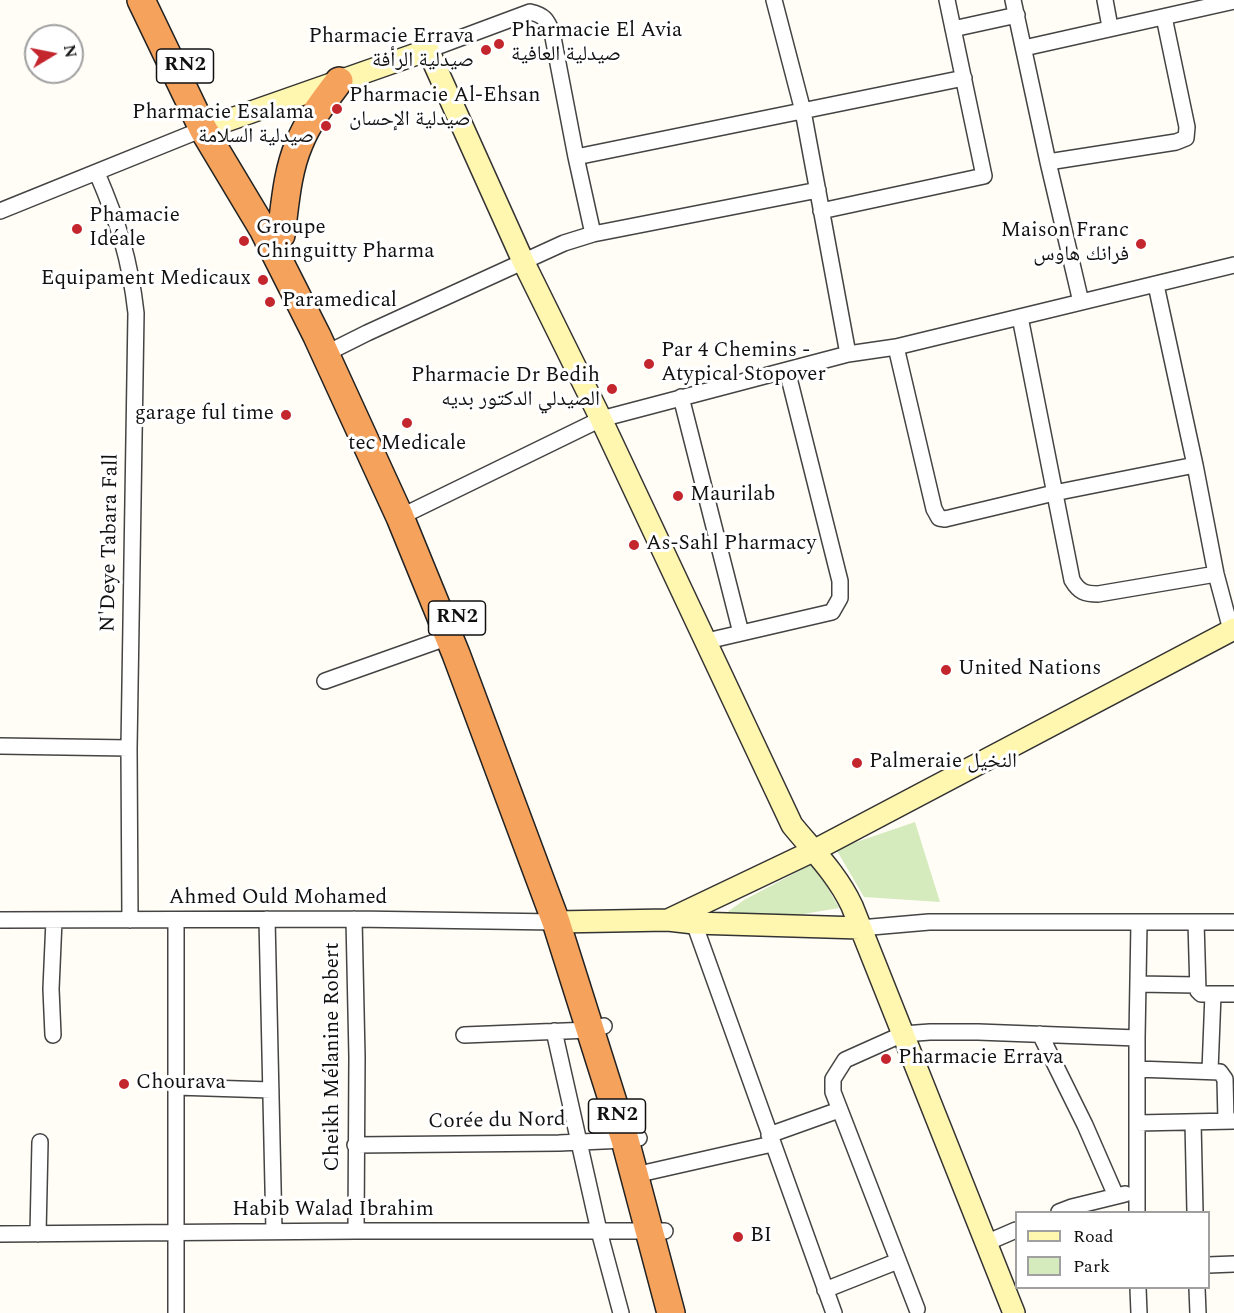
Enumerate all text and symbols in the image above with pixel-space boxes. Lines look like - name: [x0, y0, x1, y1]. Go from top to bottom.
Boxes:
- place label: Pharmacie El Avia صيدلية العافية: [511, 19, 682, 69]
- north arrow: [24, 24, 84, 84]
- place label: Pharmacie Errava صيدلية الرأفة: [308, 25, 474, 75]
- marker: Pharmacie El Avia صيدلية العافية: [492, 37, 506, 51]
- text: N: [57, 43, 83, 60]
- marker: Pharmacie Errava صيدلية الرأفة: [479, 43, 493, 57]
- road number: RN2: [156, 49, 213, 83]
- place label: Pharmacie Al-Ehsan صيدلية الإحسان: [349, 84, 540, 134]
- place label: Pharmacie Esalama صيدلية السلامة: [132, 101, 314, 151]
- marker: Pharmacie Al-Ehsan صيدلية الإحسان: [330, 102, 344, 116]
- marker: Pharmacie Esalama صيدلية السلامة: [319, 119, 333, 133]
- place label: Phamacie Idéale: [89, 204, 180, 254]
- place label: Groupe Chinguitty Pharma: [256, 216, 434, 266]
- place label: Maison Franc فرانك هاوس: [1001, 219, 1129, 269]
- marker: Phamacie Idéale: [70, 222, 84, 236]
- marker: Groupe Chinguitty Pharma: [237, 234, 251, 248]
- marker: Maison Franc فرانك هاوس: [1134, 237, 1148, 251]
- place label: Equipament Medicaux: [41, 267, 251, 293]
- marker: Equipament Medicaux: [256, 273, 270, 287]
- place label: Paramedical: [282, 289, 397, 315]
- marker: Paramedical: [263, 295, 277, 309]
- place label: Par 4 Chemins - Atypical Stopover: [661, 339, 826, 389]
- marker: Par 4 Chemins - Atypical Stopover: [642, 357, 656, 371]
- place label: Pharmacie Dr Bedih الصيدلي الدكتور بديه: [411, 364, 600, 414]
- marker: Pharmacie Dr Bedih الصيدلي الدكتور بديه: [605, 382, 619, 396]
- place label: garage ful time: [134, 402, 274, 428]
- marker: garage ful time: [279, 408, 293, 422]
- marker: tec Medicale: [400, 416, 414, 430]
- place label: tec Medicale: [348, 432, 466, 458]
- street label: N'Deye Tabara Fall: [97, 453, 125, 633]
- place label: Maurilab: [690, 483, 775, 509]
- marker: Maurilab: [671, 489, 685, 503]
- place label: As-Sahl Pharmacy: [646, 532, 816, 558]
- marker: As-Sahl Pharmacy: [627, 538, 641, 552]
- road number: RN2: [428, 601, 486, 635]
- place label: United Nations: [958, 657, 1101, 683]
- marker: United Nations: [939, 663, 953, 677]
- place label: Palmeraie النخيل: [869, 750, 1017, 776]
- marker: Palmeraie النخيل: [850, 756, 864, 770]
- street label: Ahmed Ould Mohamed: [169, 886, 387, 912]
- street label: Cheikh Mélanine Robert: [321, 942, 347, 1172]
- place label: Pharmacie Errava: [898, 1046, 1064, 1072]
- marker: Pharmacie Errava: [879, 1052, 893, 1066]
- place label: Chourava: [136, 1071, 226, 1097]
- marker: Chourava: [117, 1077, 131, 1091]
- road number: RN2: [588, 1099, 646, 1133]
- street label: Corée du Nord: [428, 1108, 566, 1136]
- street label: Habib Walad Ibrahim: [232, 1198, 434, 1224]
- legend: [1015, 1211, 1210, 1289]
- text: Road: [1073, 1223, 1114, 1250]
- place label: BI: [750, 1224, 772, 1250]
- marker: BI: [731, 1230, 745, 1244]
- text: Park: [1073, 1253, 1110, 1280]

